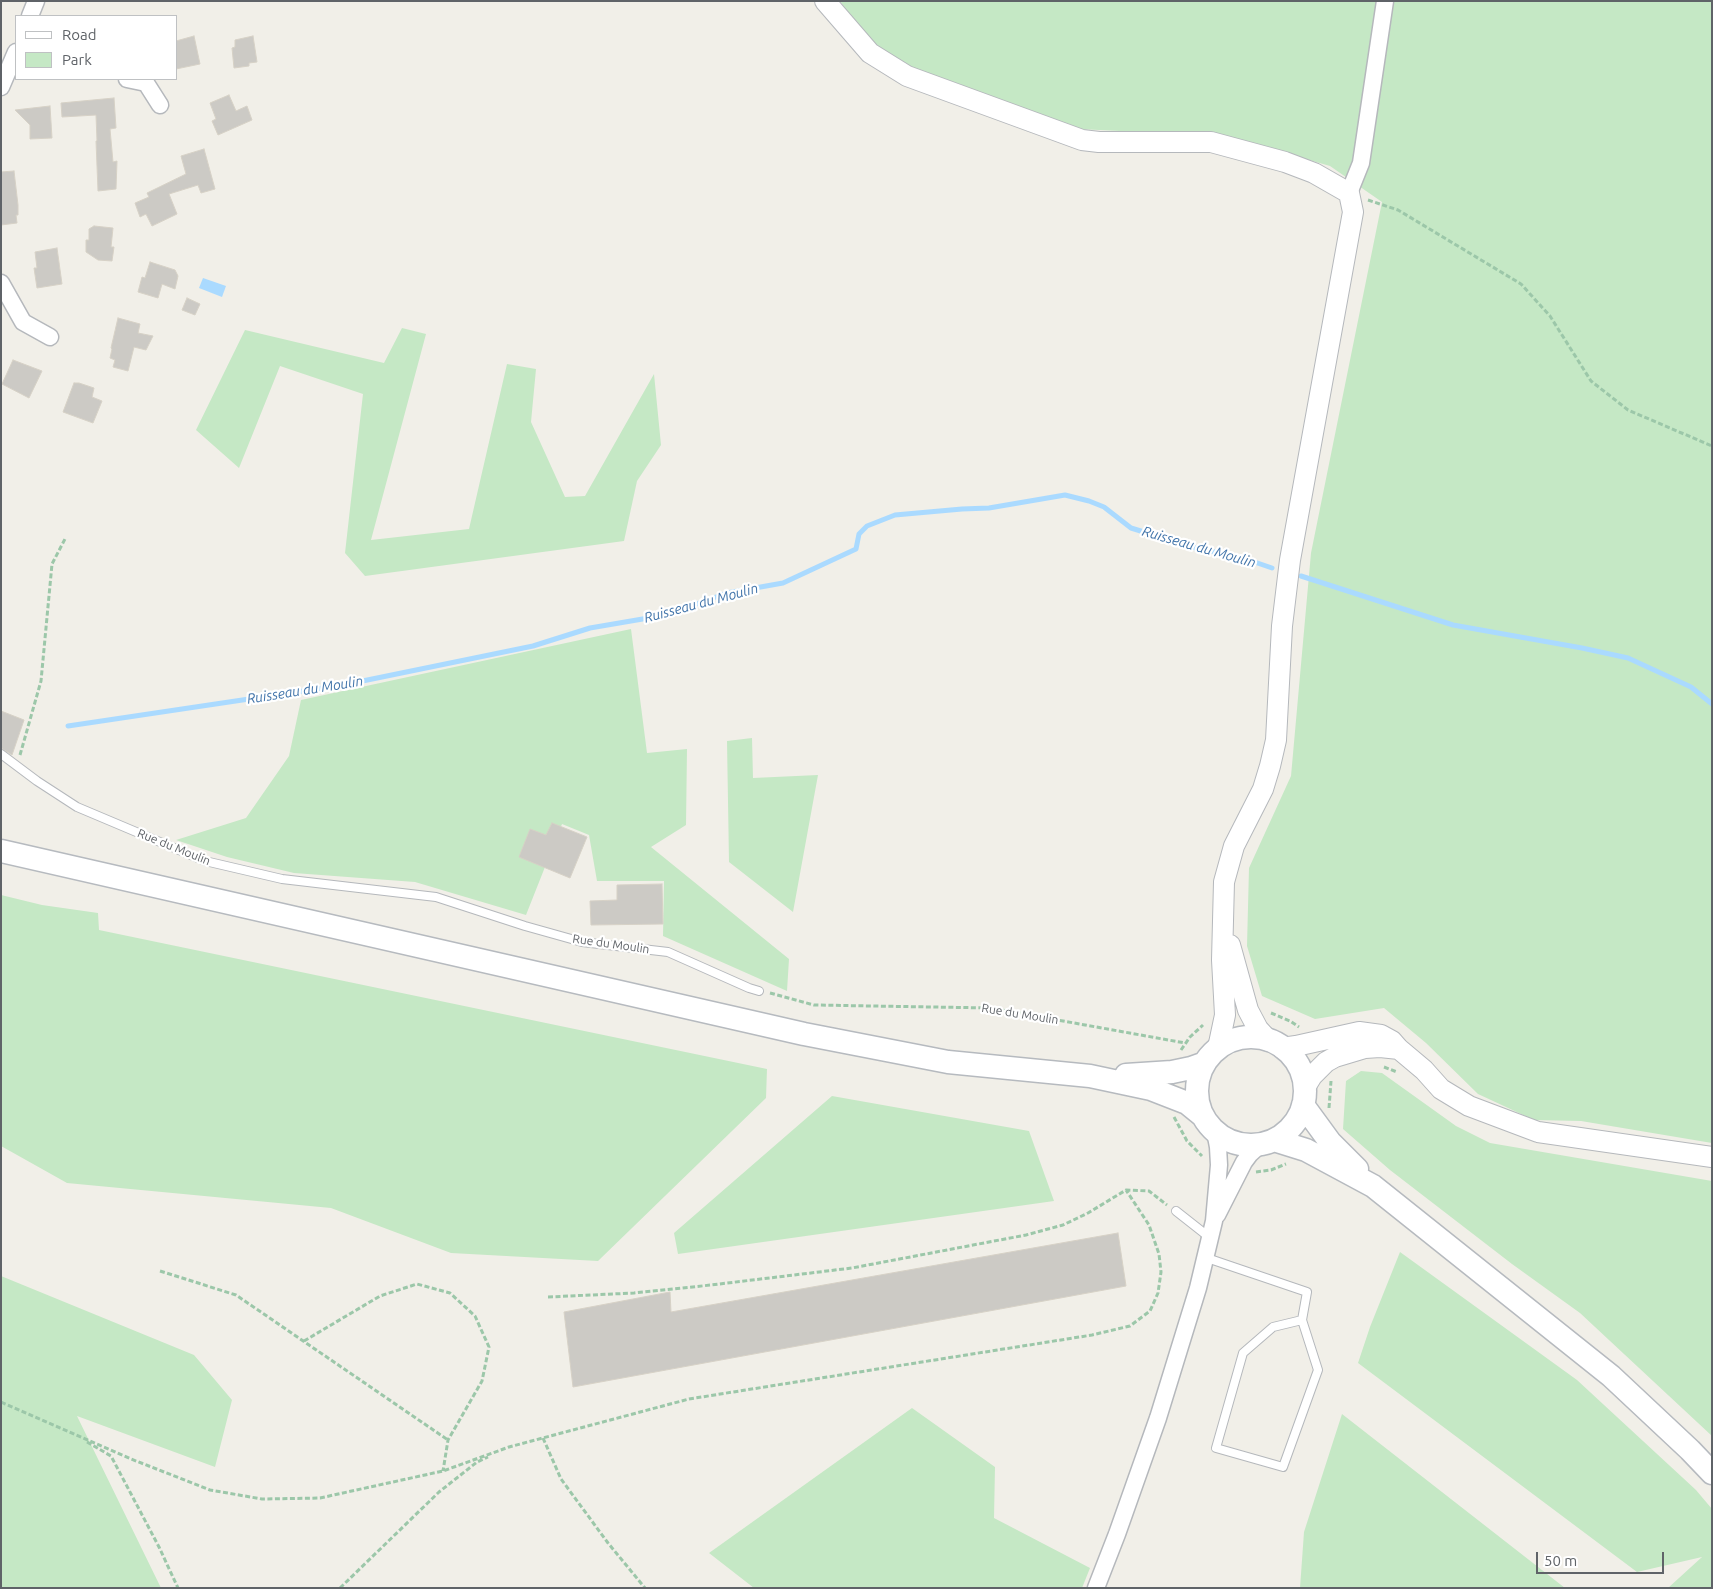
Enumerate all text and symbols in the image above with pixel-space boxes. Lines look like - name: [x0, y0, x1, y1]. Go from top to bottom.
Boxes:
- legend: [15, 15, 178, 80]
- text: Road: [62, 26, 97, 43]
- text: Park: [62, 51, 92, 68]
- water label: Ruisseau du Moulin: [1140, 523, 1258, 571]
- water label: Ruisseau du Moulin: [642, 580, 760, 626]
- water label: Ruisseau du Moulin: [246, 673, 364, 707]
- street label: Rue du Moulin: [135, 826, 213, 868]
- street label: Rue du Moulin: [572, 931, 650, 957]
- street label: Rue du Moulin: [981, 1001, 1059, 1027]
- scale bar: [1538, 1542, 1666, 1574]
- text: 50 m: [1544, 1552, 1577, 1569]

